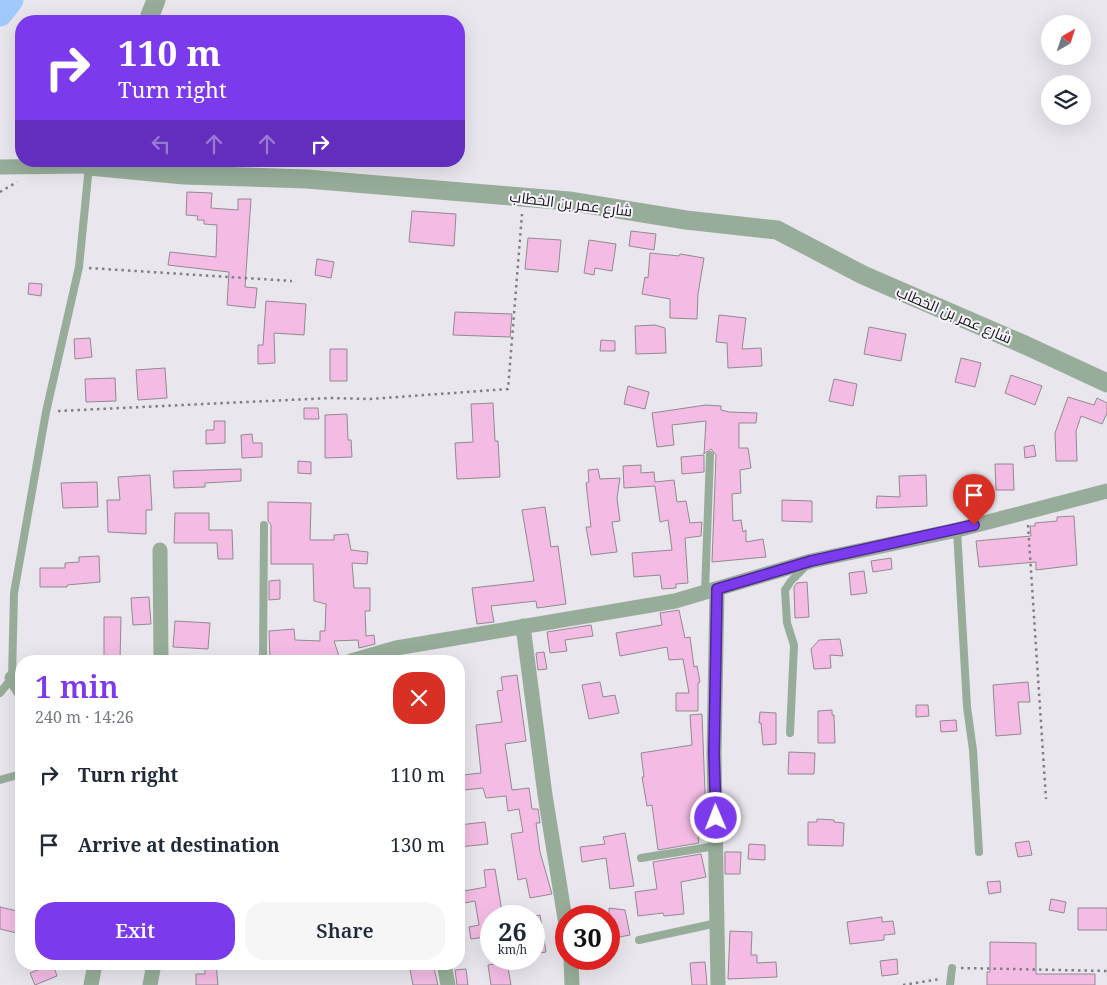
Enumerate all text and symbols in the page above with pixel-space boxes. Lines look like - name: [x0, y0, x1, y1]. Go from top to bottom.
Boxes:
- north arrow: [1041, 15, 1091, 65]
- map controls: [1041, 15, 1091, 125]
- text: 110 m: [118, 29, 221, 76]
- icon: right: [35, 35, 100, 100]
- text: Turn right: [118, 74, 227, 104]
- button: layers: [1041, 75, 1091, 125]
- icon: left: [147, 130, 175, 158]
- icon: ahead: [200, 130, 228, 158]
- icon: ahead: [253, 130, 281, 158]
- icon: right: [306, 130, 334, 158]
- street label: شارع عمر بن الخطاب: [508, 186, 634, 222]
- street label: شارع عمر بن الخطاب: [893, 281, 1015, 349]
- pin: [953, 474, 995, 525]
- icon: arrive: [960, 481, 988, 509]
- text: 1 min: [35, 666, 119, 707]
- button: close: [393, 672, 445, 724]
- text: 240 m · 14:26: [35, 706, 134, 728]
- icon: right: [35, 761, 63, 789]
- text: Turn right: [78, 762, 178, 788]
- text: 110 m: [390, 762, 445, 788]
- position arrow: [689, 791, 741, 843]
- icon: arrive: [35, 831, 63, 859]
- text: Arrive at destination: [78, 832, 280, 858]
- text: 130 m: [390, 832, 445, 858]
- button: Exit: [35, 902, 235, 960]
- button: Share: [245, 902, 445, 960]
- speed limit sign: 30: [555, 905, 620, 970]
- text: 26: [498, 914, 527, 948]
- text: km/h: [498, 941, 527, 958]

